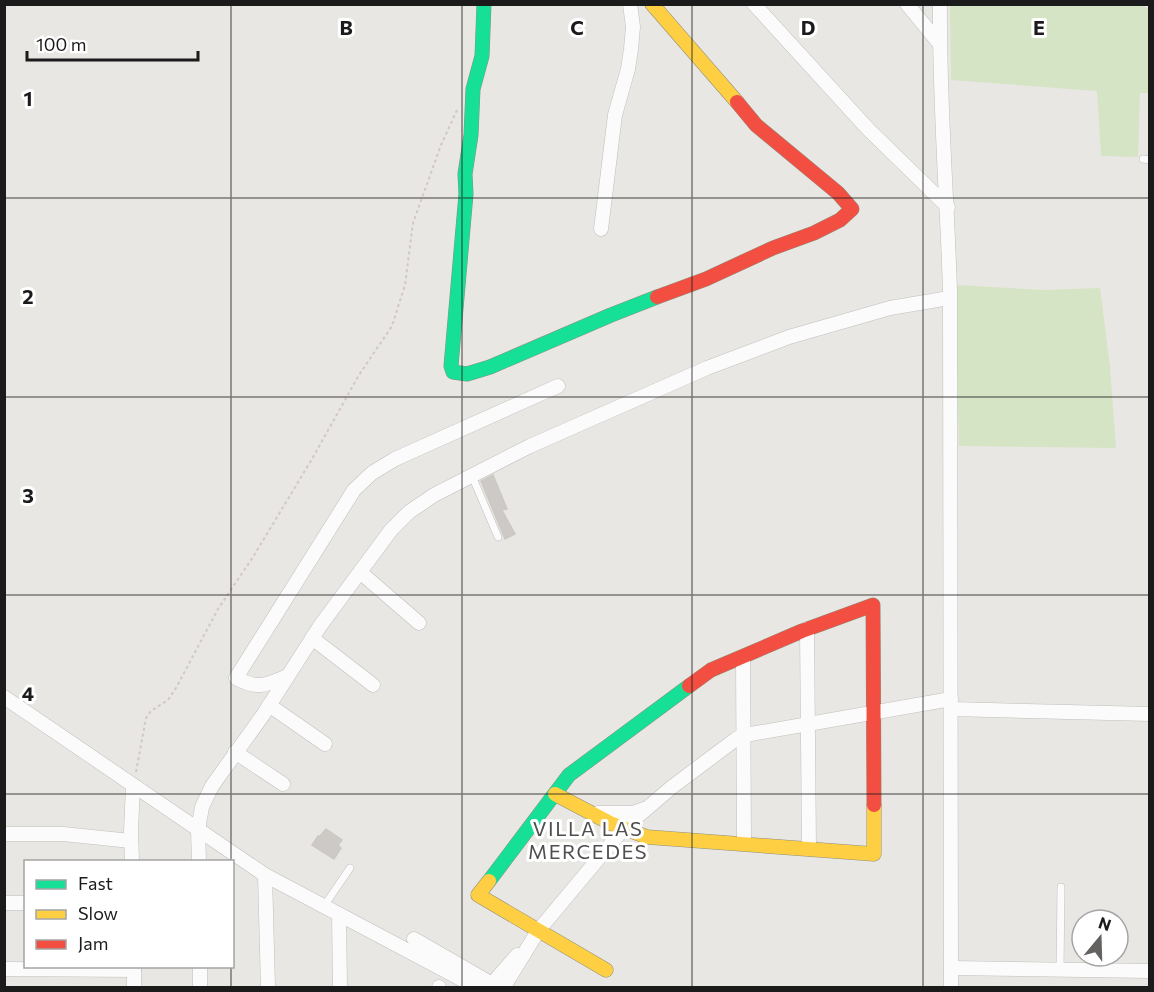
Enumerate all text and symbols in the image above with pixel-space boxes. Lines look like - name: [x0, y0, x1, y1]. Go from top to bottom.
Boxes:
- text: B: [339, 15, 353, 39]
- text: C: [570, 15, 584, 39]
- text: D: [801, 15, 815, 39]
- text: E: [1033, 15, 1045, 39]
- scale bar: [27, 24, 198, 62]
- text: 100 m: [36, 33, 86, 55]
- text: 1: [23, 86, 33, 110]
- text: 2: [22, 284, 34, 308]
- text: 3: [22, 483, 34, 507]
- text: 4: [22, 681, 34, 705]
- district label: VILLA LAS MERCEDES: [528, 816, 648, 863]
- legend: [24, 860, 234, 968]
- text: Fast: [78, 872, 113, 894]
- text: Slow: [78, 902, 118, 924]
- north arrow: [1070, 908, 1130, 968]
- text: N: [1096, 912, 1114, 934]
- text: Jam: [78, 932, 108, 954]

